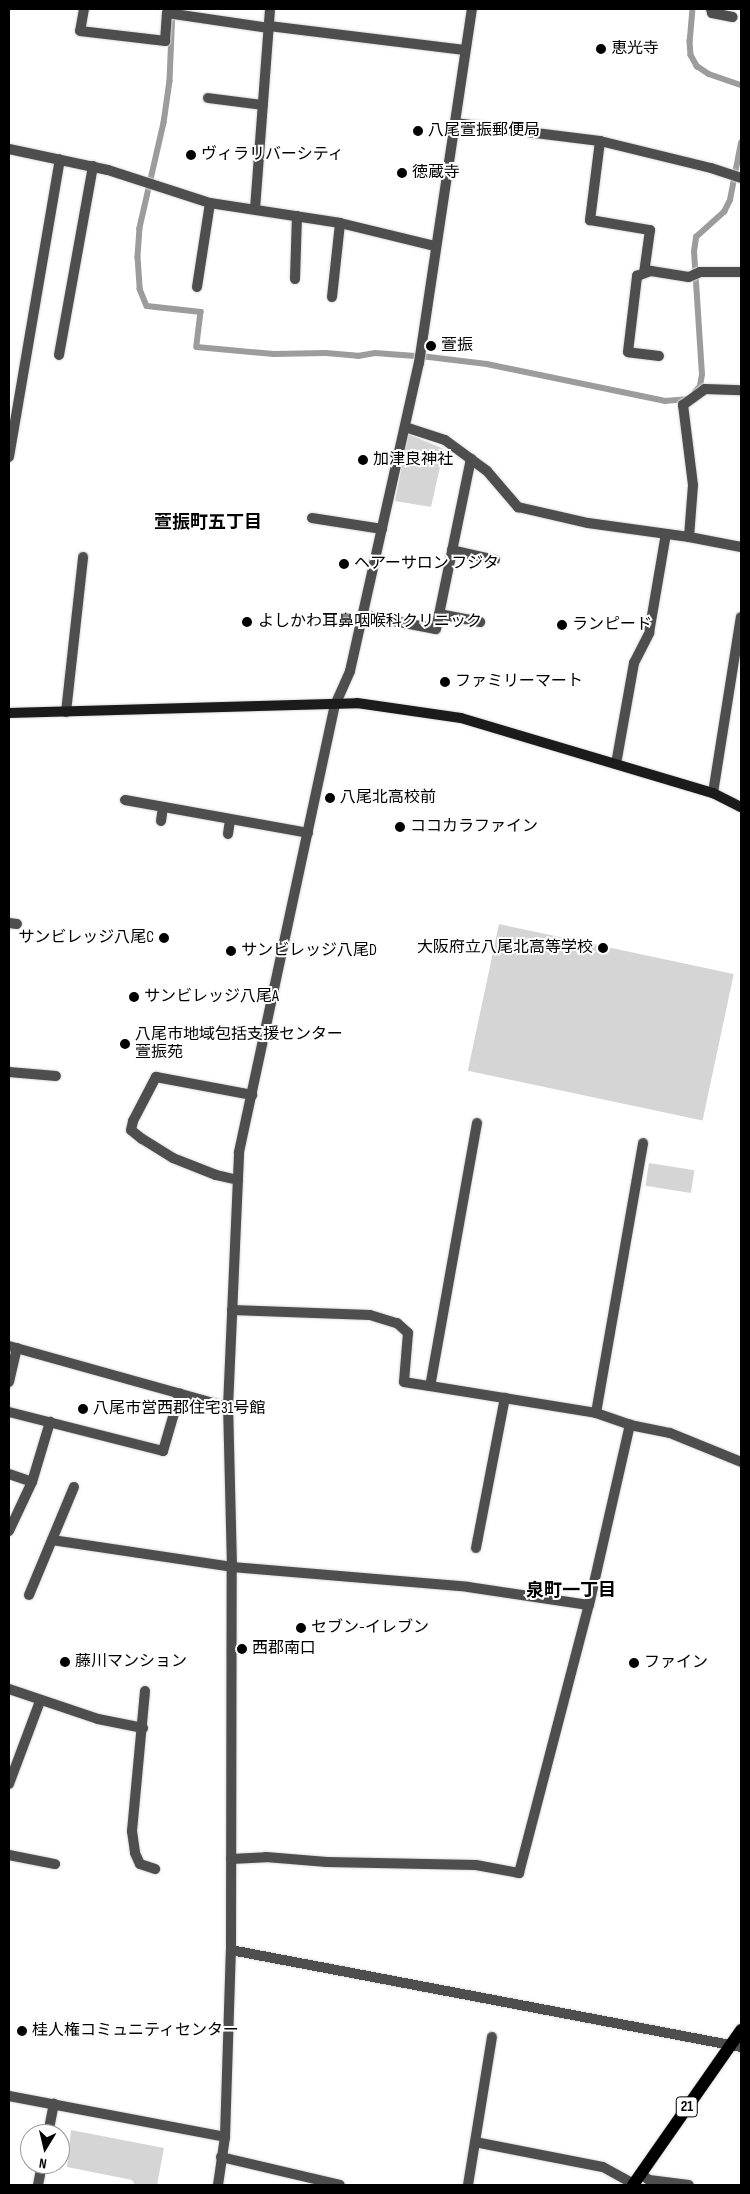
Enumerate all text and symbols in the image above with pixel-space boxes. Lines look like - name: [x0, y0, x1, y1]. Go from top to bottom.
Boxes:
- place label: 恵光寺: [611, 39, 659, 59]
- marker: 恵光寺: [595, 43, 607, 55]
- place label: 八尾萱振郵便局: [428, 121, 540, 141]
- marker: 八尾萱振郵便局: [412, 125, 424, 137]
- place label: ヴィラリバーシティ: [201, 145, 345, 165]
- marker: ヴィラリバーシティ: [185, 149, 197, 161]
- place label: 徳蔵寺: [412, 163, 460, 183]
- marker: 徳蔵寺: [396, 167, 408, 179]
- place label: 萱振: [441, 336, 473, 356]
- marker: 萱振: [425, 340, 437, 352]
- place label: 加津良神社: [373, 450, 453, 470]
- marker: 加津良神社: [357, 454, 369, 466]
- district label: 萱振町五丁目: [154, 512, 262, 534]
- place label: ヘアーサロン フジタ: [354, 554, 500, 574]
- marker: ヘアーサロン フジタ: [338, 558, 350, 570]
- place label: よしかわ耳鼻咽喉科クリニック: [258, 612, 482, 632]
- marker: よしかわ耳鼻咽喉科クリニック: [240, 615, 254, 629]
- place label: ランピード: [572, 615, 652, 635]
- marker: ランピード: [556, 619, 568, 631]
- place label: ファミリーマート: [455, 672, 583, 692]
- marker: ファミリーマート: [439, 676, 451, 688]
- place label: 八尾北高校前: [340, 788, 436, 808]
- marker: 八尾北高校前: [324, 792, 336, 804]
- place label: ココカラファイン: [410, 817, 538, 837]
- marker: ココカラファイン: [394, 821, 406, 833]
- place label: サンビレッジ八尾C: [18, 928, 154, 948]
- marker: サンビレッジ八尾C: [158, 932, 170, 944]
- place label: 大阪府立八尾北高等学校: [417, 938, 593, 958]
- place label: サンビレッジ八尾D: [241, 941, 377, 961]
- marker: 大阪府立八尾北高等学校: [597, 942, 609, 954]
- marker: サンビレッジ八尾D: [225, 945, 237, 957]
- place label: サンビレッジ八尾A: [144, 987, 279, 1007]
- marker: サンビレッジ八尾A: [128, 991, 140, 1003]
- place label: 八尾市地域包括支援センター 萱振苑: [135, 1025, 343, 1063]
- marker: 八尾市地域包括支援センター 萱振苑: [119, 1038, 131, 1050]
- place label: 八尾市営西郡住宅31号館: [93, 1399, 265, 1419]
- marker: 八尾市営西郡住宅31号館: [77, 1403, 89, 1415]
- district label: 泉町一丁目: [526, 1580, 616, 1602]
- place label: セブン-イレブン: [311, 1618, 429, 1638]
- marker: セブン-イレブン: [295, 1622, 307, 1634]
- place label: 西郡南口: [252, 1639, 316, 1659]
- marker: 西郡南口: [236, 1643, 248, 1655]
- place label: 藤川マンション: [75, 1652, 187, 1672]
- place label: ファイン: [644, 1653, 708, 1673]
- marker: 藤川マンション: [59, 1656, 71, 1668]
- marker: ファイン: [628, 1657, 640, 1669]
- place label: 桂人権コミュニティセンター: [32, 2021, 240, 2041]
- marker: 桂人権コミュニティセンター: [16, 2025, 28, 2037]
- road number: 21: [676, 2094, 698, 2120]
- north arrow: [20, 2124, 70, 2174]
- text: N: [38, 2154, 48, 2172]

